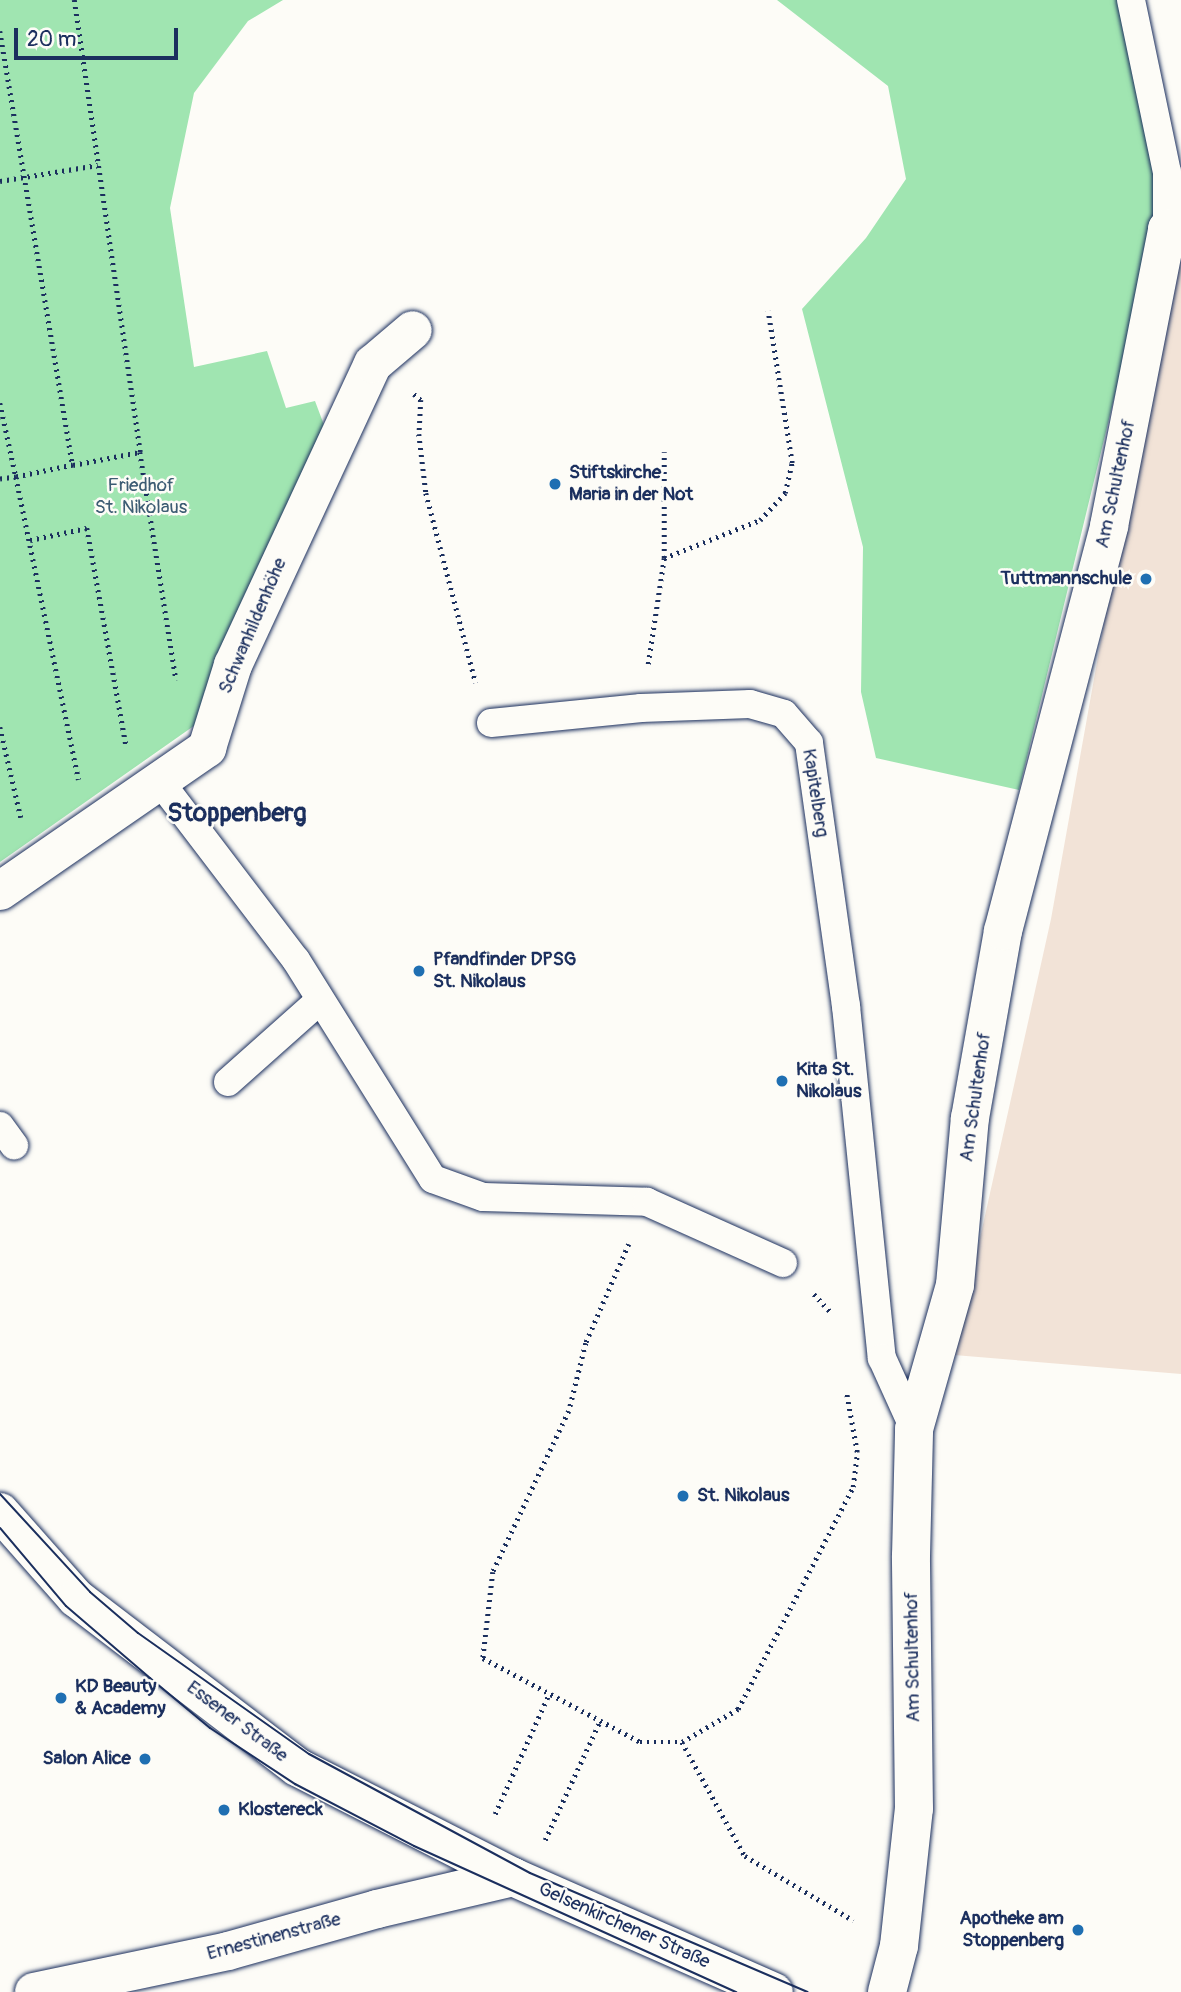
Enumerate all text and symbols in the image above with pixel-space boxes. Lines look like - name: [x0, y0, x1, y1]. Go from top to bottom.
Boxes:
- scale bar: [18, 14, 182, 58]
- text: 20 m: [27, 26, 76, 53]
- street label: Am Schultenhof: [1091, 418, 1141, 550]
- place label: Stiftskirche Maria in der Not: [569, 462, 693, 506]
- park label: Friedhof St. Nikolaus: [95, 475, 187, 519]
- marker: Stiftskirche Maria in der Not: [547, 476, 563, 492]
- street label: Schwanhildenhöhe: [214, 555, 292, 697]
- place label: Tuttmannschule: [1000, 568, 1132, 590]
- marker: Tuttmannschule: [1138, 571, 1154, 587]
- street label: Kapitelberg: [797, 747, 833, 839]
- district label: Stoppenberg: [167, 798, 307, 830]
- place label: Pfandfinder DPSG St. Nikolaus: [433, 949, 576, 993]
- marker: Pfandfinder DPSG St. Nikolaus: [411, 963, 427, 979]
- street label: Am Schultenhof: [956, 1031, 996, 1163]
- place label: Kita St. Nikolaus: [796, 1059, 861, 1103]
- marker: Kita St. Nikolaus: [774, 1073, 790, 1089]
- place label: St. Nikolaus: [697, 1485, 789, 1507]
- marker: St. Nikolaus: [675, 1488, 691, 1504]
- street label: Am Schultenhof: [900, 1591, 926, 1723]
- place label: KD Beauty & Academy: [75, 1676, 165, 1720]
- street label: Essener Straße: [182, 1676, 292, 1768]
- marker: KD Beauty & Academy: [53, 1690, 69, 1706]
- place label: Salon Alice: [42, 1748, 131, 1770]
- marker: Salon Alice: [137, 1751, 153, 1767]
- place label: Klostereck: [238, 1799, 323, 1821]
- marker: Klostereck: [216, 1802, 232, 1818]
- street label: Gelsenkirchener Straße: [535, 1878, 713, 1974]
- street label: Ernestinenstraße: [205, 1908, 343, 1966]
- place label: Apotheke am Stoppenberg: [959, 1908, 1064, 1952]
- marker: Apotheke am Stoppenberg: [1070, 1922, 1086, 1938]

